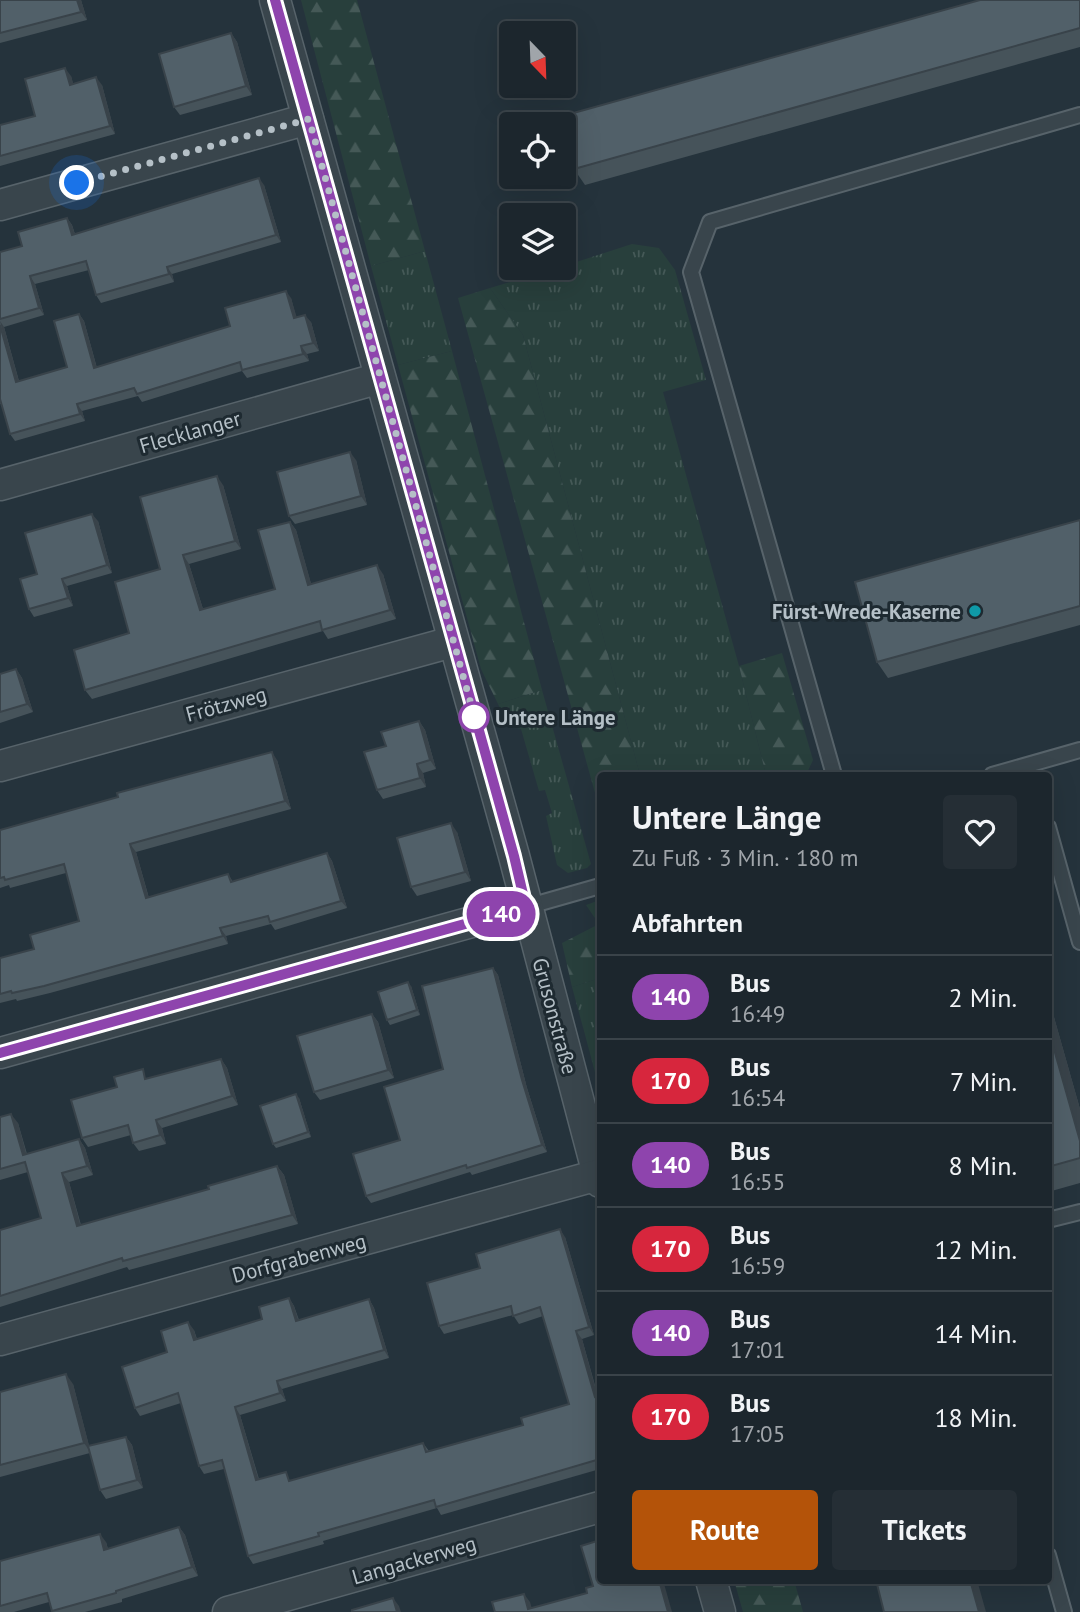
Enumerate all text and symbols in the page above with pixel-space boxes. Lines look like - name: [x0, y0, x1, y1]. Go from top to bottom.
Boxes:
- north arrow: [499, 21, 576, 98]
- map controls: [499, 21, 576, 280]
- button: locate: [499, 112, 576, 189]
- your location: [59, 165, 94, 200]
- button: layers: [499, 203, 576, 280]
- street label: Flecklanger: [136, 405, 244, 459]
- place label: Fürst-Wrede-Kaserne: [772, 598, 961, 625]
- marker: Fürst-Wrede-Kaserne: [967, 603, 983, 619]
- street label: Frötzweg: [183, 680, 269, 728]
- marker: Untere Länge: [459, 702, 489, 732]
- place label: Untere Länge: [495, 704, 616, 731]
- text: Untere Länge: [632, 795, 822, 838]
- button: heart: [943, 795, 1017, 869]
- text: Zu Fuß · 3 Min. · 180 m: [632, 843, 858, 872]
- line badge: 140: [461, 891, 541, 937]
- text: 140: [481, 898, 521, 929]
- text: Abfahrten: [632, 906, 743, 939]
- street label: Grusonstraße: [526, 955, 584, 1077]
- text: Bus: [730, 966, 770, 999]
- text: 140: [650, 981, 691, 1012]
- text: 2 Min.: [949, 981, 1017, 1014]
- text: 16:49: [730, 999, 785, 1028]
- text: Bus: [730, 1050, 770, 1083]
- text: 170: [650, 1065, 691, 1096]
- text: 7 Min.: [950, 1065, 1017, 1098]
- text: 16:54: [730, 1083, 785, 1112]
- text: Bus: [730, 1134, 770, 1167]
- text: 140: [650, 1149, 691, 1180]
- text: 8 Min.: [949, 1149, 1017, 1182]
- text: 16:55: [730, 1167, 785, 1196]
- text: Bus: [730, 1218, 770, 1251]
- street label: Dorfgrabenweg: [229, 1227, 369, 1289]
- text: 170: [650, 1233, 691, 1264]
- text: 12 Min.: [934, 1233, 1017, 1266]
- text: 16:59: [730, 1251, 785, 1280]
- text: Bus: [730, 1302, 770, 1335]
- text: 140: [650, 1317, 691, 1348]
- text: 14 Min.: [934, 1317, 1017, 1350]
- text: 17:01: [730, 1335, 785, 1364]
- text: Bus: [730, 1386, 770, 1419]
- text: 170: [650, 1401, 691, 1432]
- text: 18 Min.: [934, 1401, 1017, 1434]
- text: 17:05: [730, 1419, 785, 1448]
- button: Route: [632, 1490, 818, 1570]
- button: Tickets: [832, 1490, 1017, 1570]
- street label: Langackerweg: [349, 1529, 479, 1591]

